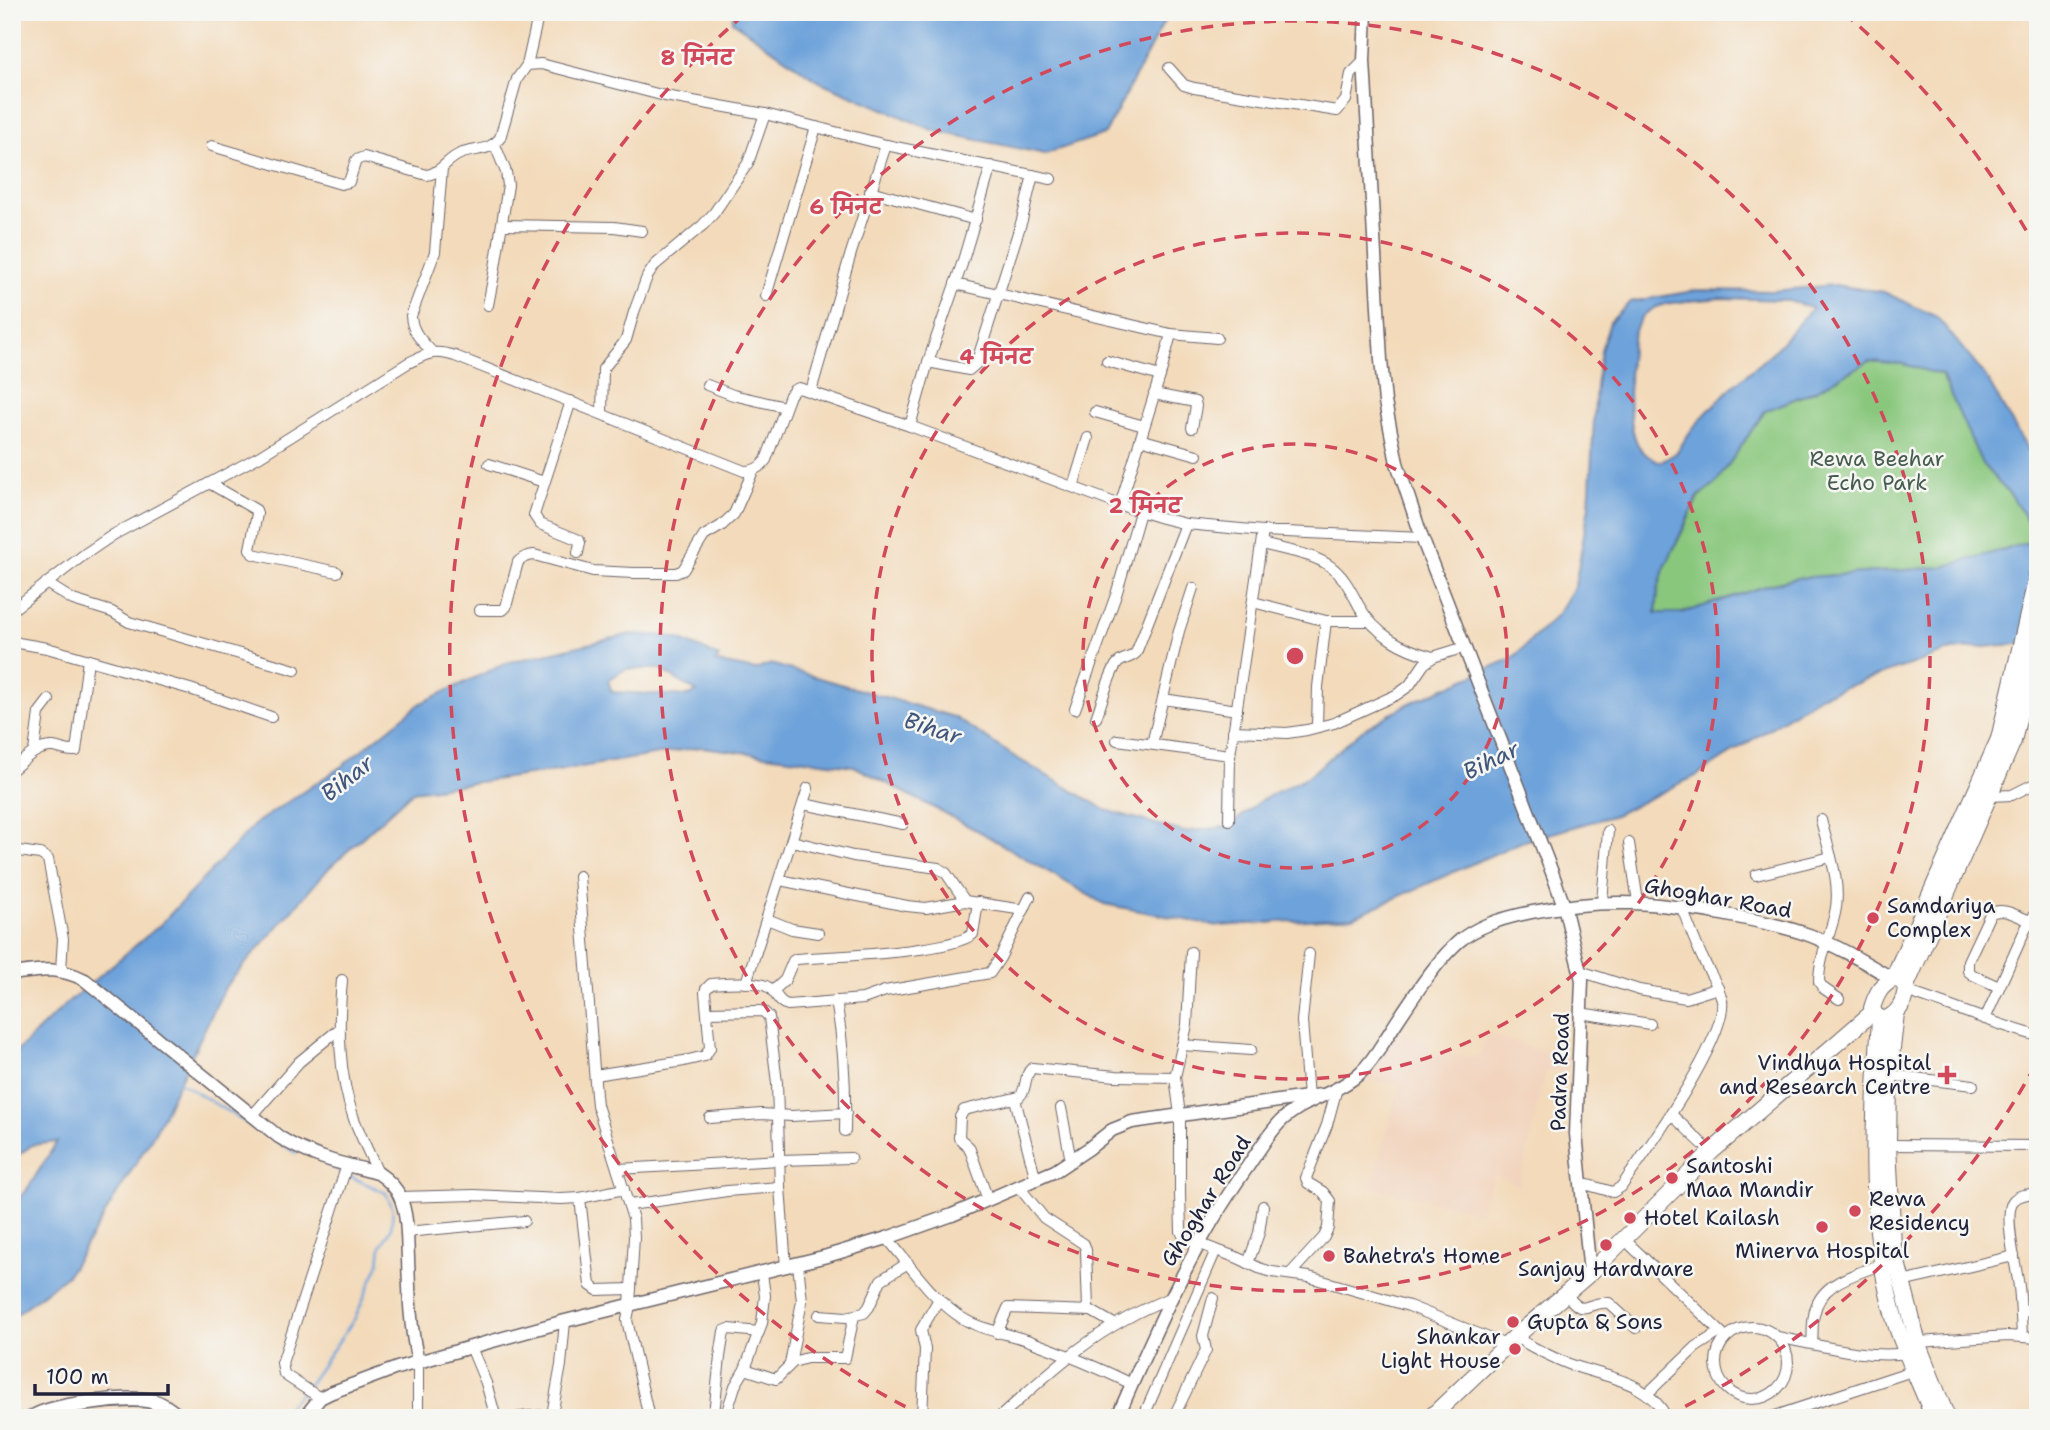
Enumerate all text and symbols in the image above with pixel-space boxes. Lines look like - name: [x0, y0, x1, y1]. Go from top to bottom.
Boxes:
- text: 8 मिनट: [661, 42, 736, 72]
- text: 6 मिनट: [810, 191, 885, 221]
- text: 4 मिनट: [960, 341, 1035, 371]
- park label: Rewa Beehar Echo Park: [1810, 445, 1944, 497]
- text: 2 मिनट: [1109, 490, 1184, 520]
- centre of rings: [1283, 644, 1307, 668]
- water label: Bihar: [900, 705, 967, 752]
- water label: Bihar: [1458, 733, 1525, 786]
- water label: Bihar: [314, 747, 380, 808]
- street label: Ghoghar Road: [1642, 871, 1794, 925]
- place label: Samdariya Complex: [1887, 892, 1996, 944]
- marker: Samdariya Complex: [1865, 910, 1881, 926]
- street label: Padra Road: [1544, 1012, 1576, 1132]
- place label: Vindhya Hospital and Research Centre: [1719, 1049, 1932, 1101]
- marker: Vindhya Hospital and Research Centre: [1937, 1065, 1957, 1085]
- street label: Ghoghar Road: [1155, 1130, 1257, 1272]
- place label: Santoshi Maa Mandir: [1686, 1152, 1814, 1204]
- marker: Santoshi Maa Mandir: [1664, 1170, 1680, 1186]
- place label: Rewa Residency: [1869, 1185, 1970, 1237]
- marker: Rewa Residency: [1847, 1203, 1863, 1219]
- place label: Hotel Kailash: [1644, 1204, 1780, 1232]
- marker: Hotel Kailash: [1622, 1210, 1638, 1226]
- marker: Minerva Hospital: [1814, 1219, 1830, 1235]
- marker: Sanjay Hardware: [1598, 1237, 1614, 1253]
- place label: Minerva Hospital: [1735, 1237, 1910, 1265]
- place label: Bahetra's Home: [1343, 1242, 1501, 1270]
- marker: Bahetra's Home: [1321, 1248, 1337, 1264]
- place label: Sanjay Hardware: [1518, 1255, 1694, 1283]
- place label: Gupta & Sons: [1527, 1308, 1663, 1336]
- marker: Gupta & Sons: [1505, 1314, 1521, 1330]
- place label: Shankar Light House: [1381, 1323, 1501, 1375]
- marker: Shankar Light House: [1507, 1341, 1523, 1357]
- scale bar: [35, 1353, 168, 1397]
- text: 100 m: [46, 1363, 109, 1391]

